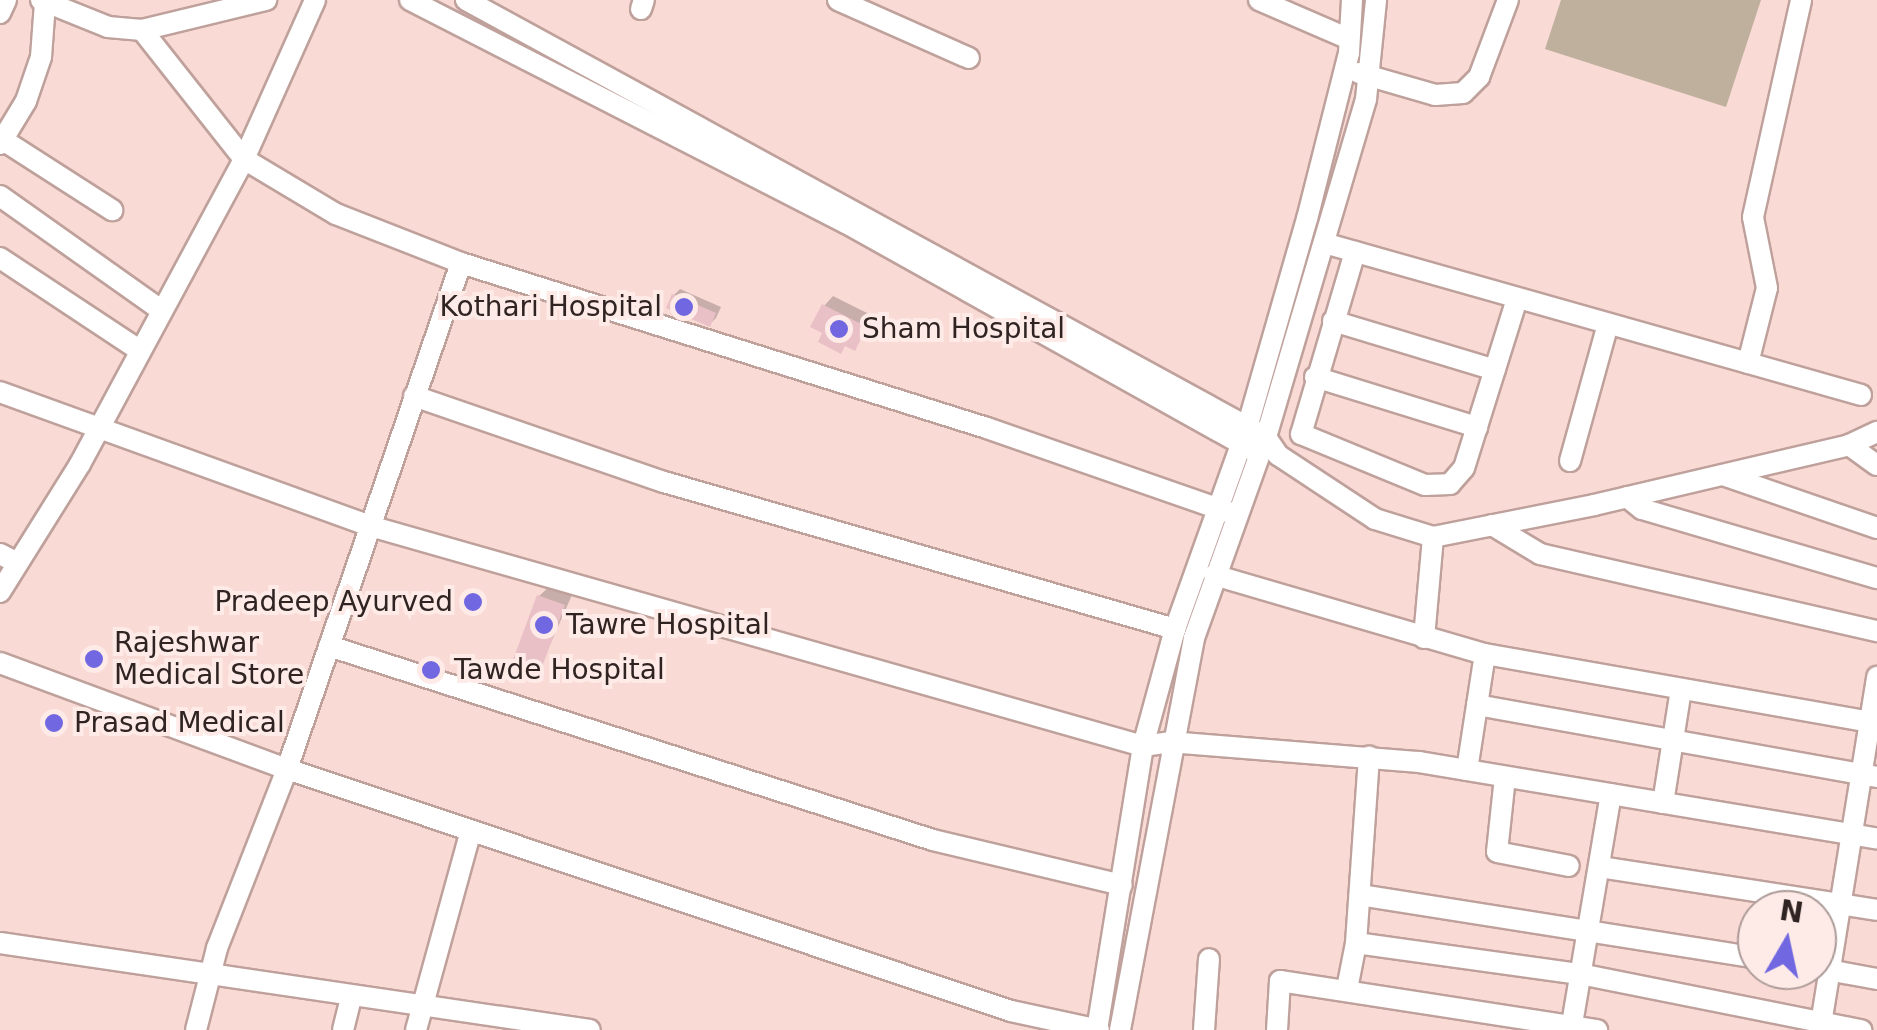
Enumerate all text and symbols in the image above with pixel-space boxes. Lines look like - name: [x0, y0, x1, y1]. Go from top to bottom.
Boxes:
- place label: Kothari Hospital: [440, 290, 662, 324]
- marker: Kothari Hospital: [671, 294, 697, 320]
- place label: Sham Hospital: [862, 312, 1065, 346]
- marker: Sham Hospital: [826, 316, 852, 342]
- place label: Pradeep Ayurved: [214, 585, 453, 619]
- marker: Pradeep Ayurved: [462, 591, 484, 613]
- place label: Tawre Hospital: [566, 608, 770, 642]
- marker: Tawre Hospital: [531, 612, 557, 638]
- place label: Rajeshwar Medical Store: [114, 626, 304, 692]
- marker: Rajeshwar Medical Store: [83, 648, 105, 670]
- place label: Tawde Hospital: [454, 653, 665, 687]
- marker: Tawde Hospital: [418, 657, 444, 683]
- place label: Prasad Medical: [74, 706, 285, 740]
- marker: Prasad Medical: [43, 712, 65, 734]
- north arrow: [1737, 890, 1837, 990]
- text: N: [1777, 894, 1806, 930]

